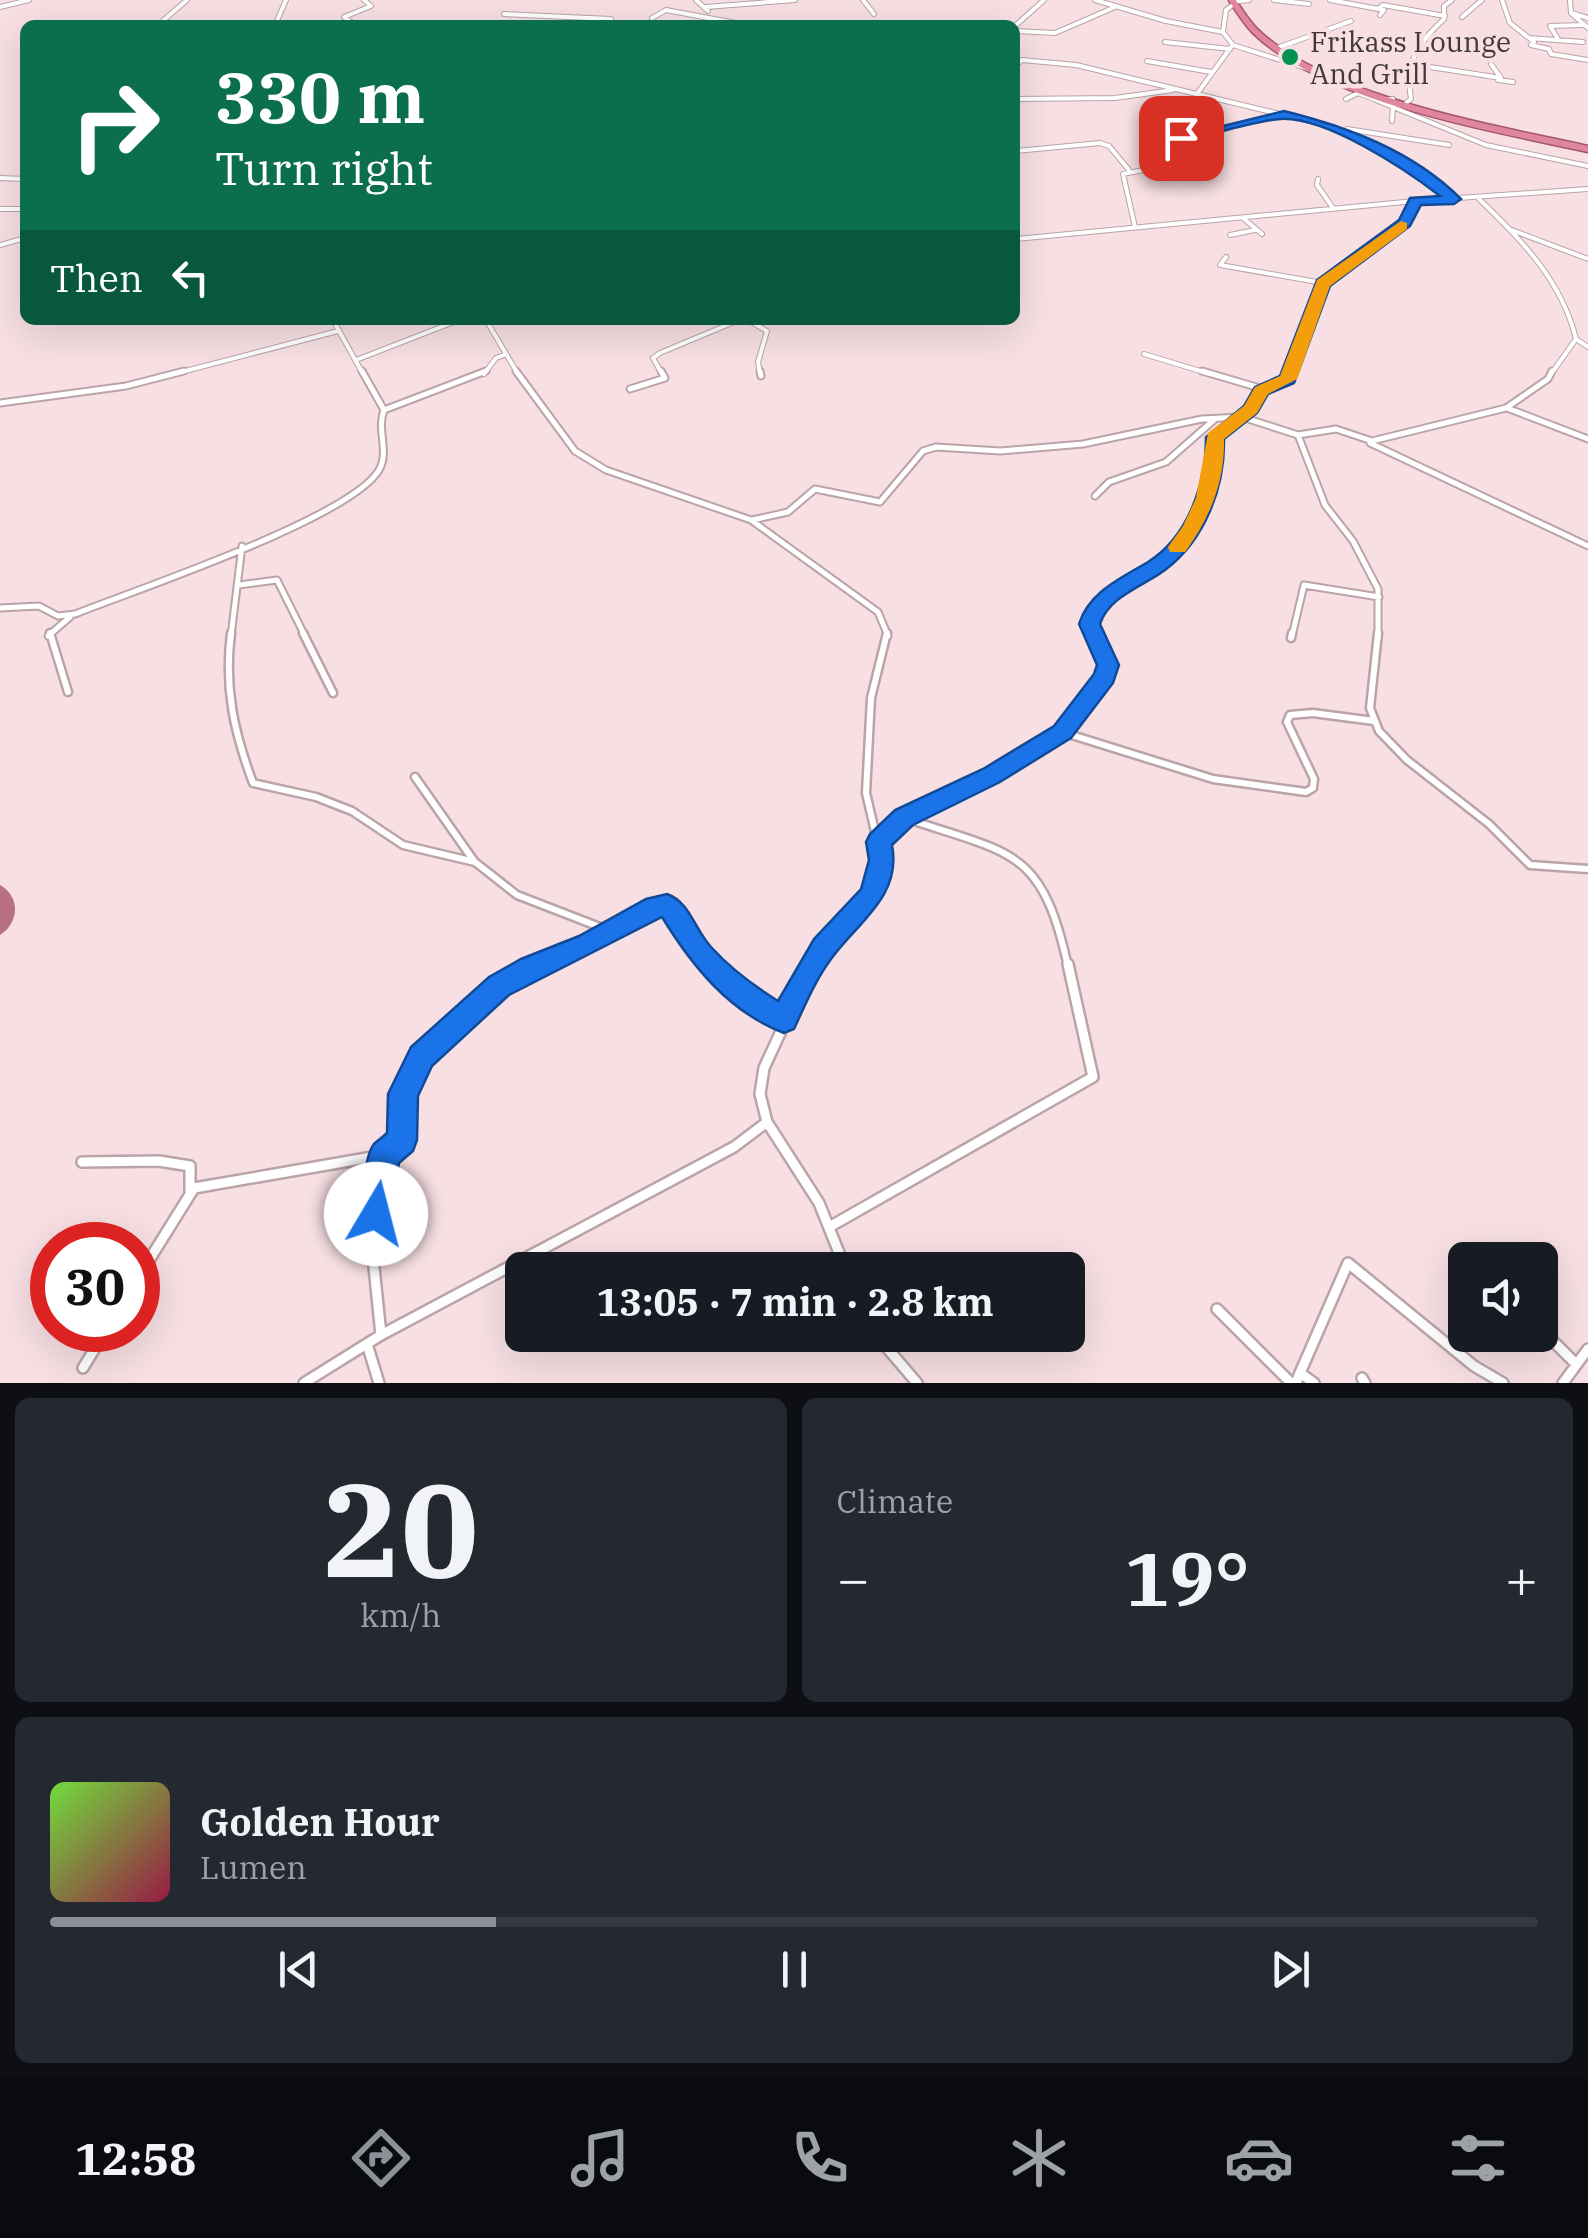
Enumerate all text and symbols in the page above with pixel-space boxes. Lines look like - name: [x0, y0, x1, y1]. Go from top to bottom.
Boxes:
- place label: Frikass Lounge And Grill: [1310, 23, 1511, 92]
- marker: Frikass Lounge And Grill: [1279, 46, 1301, 68]
- text: 330 m: [215, 51, 425, 142]
- icon: right: [50, 60, 180, 190]
- pin: [1139, 96, 1224, 181]
- icon: arrive: [1154, 111, 1209, 166]
- text: Turn right: [215, 139, 433, 197]
- icon: left: [163, 250, 218, 305]
- text: Then: [50, 253, 143, 302]
- position arrow: [324, 1162, 428, 1266]
- speed limit sign: 30: [30, 1222, 160, 1352]
- map controls: [1448, 1242, 1558, 1352]
- button: sound: [1448, 1242, 1558, 1352]
- text: 13:05 · 7 min · 2.8 km: [596, 1277, 994, 1326]
- text: 20: [323, 1444, 479, 1613]
- text: Climate: [837, 1480, 953, 1522]
- text: 19°: [1125, 1529, 1250, 1627]
- text: −: [837, 1543, 870, 1614]
- text: +: [1505, 1543, 1538, 1614]
- text: km/h: [360, 1594, 441, 1636]
- text: Golden Hour: [200, 1797, 440, 1846]
- text: Lumen: [200, 1846, 307, 1888]
- icon: previous: [271, 1942, 326, 1997]
- icon: pause: [767, 1942, 822, 1997]
- icon: next: [1263, 1942, 1318, 1997]
- icon: directions: [346, 2123, 416, 2193]
- icon: music: [565, 2123, 635, 2193]
- icon: phone: [785, 2123, 855, 2193]
- icon: climate: [1004, 2123, 1074, 2193]
- icon: car: [1224, 2123, 1294, 2193]
- icon: filters: [1443, 2123, 1513, 2193]
- text: 12:58: [75, 2129, 196, 2187]

